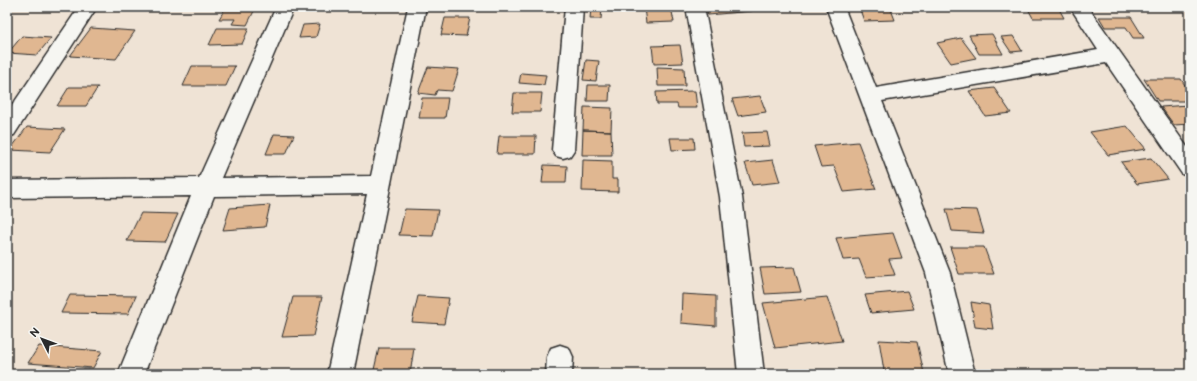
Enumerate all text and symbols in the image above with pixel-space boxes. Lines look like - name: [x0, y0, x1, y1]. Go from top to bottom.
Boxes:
- north arrow: [22, 319, 62, 359]
- text: N: [27, 325, 43, 340]

